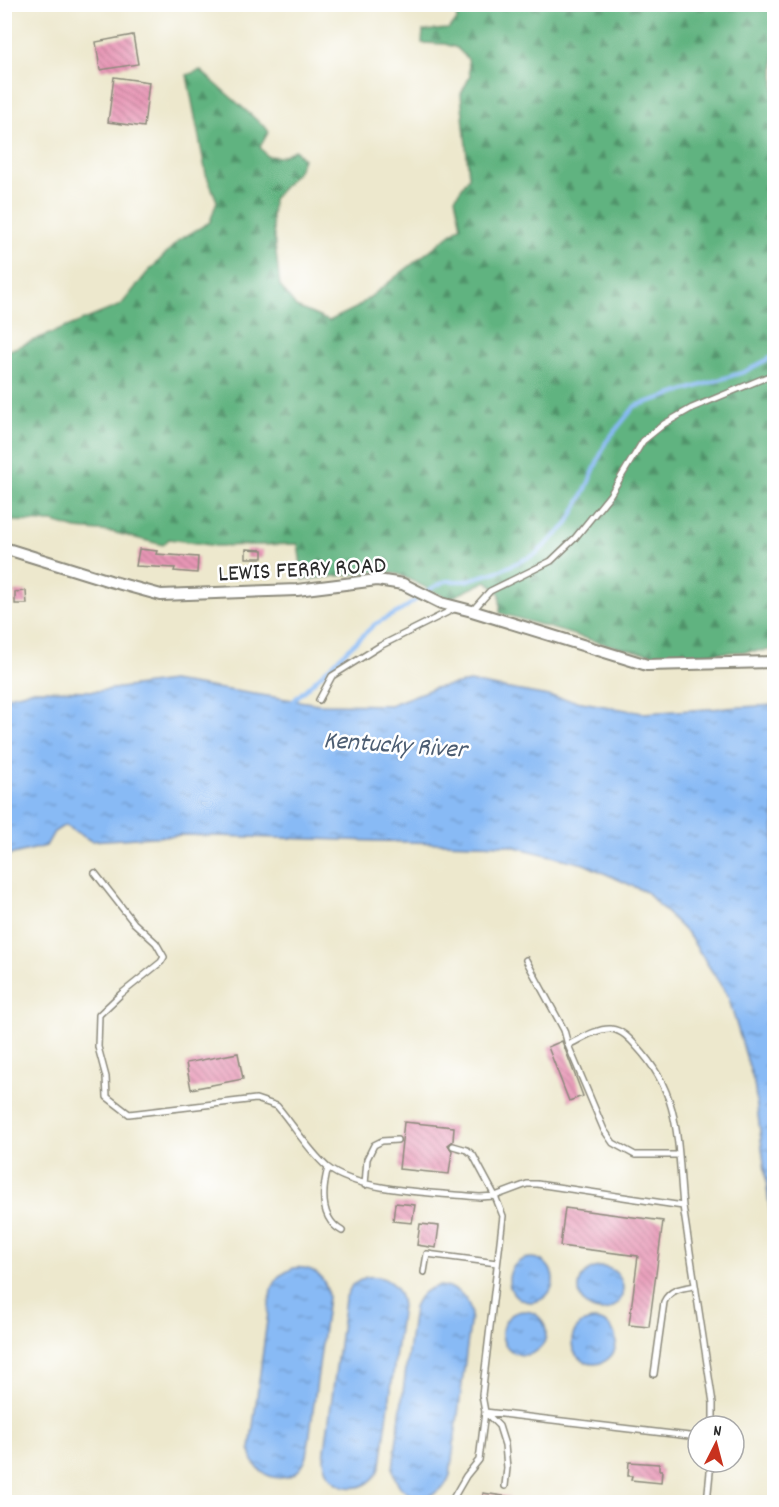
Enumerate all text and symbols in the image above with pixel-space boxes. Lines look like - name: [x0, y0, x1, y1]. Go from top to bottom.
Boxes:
- street label: LEWIS FERRY ROAD: [217, 550, 387, 592]
- water label: Kentucky River: [322, 723, 471, 770]
- north arrow: [686, 1414, 746, 1474]
- text: N: [712, 1420, 723, 1443]

